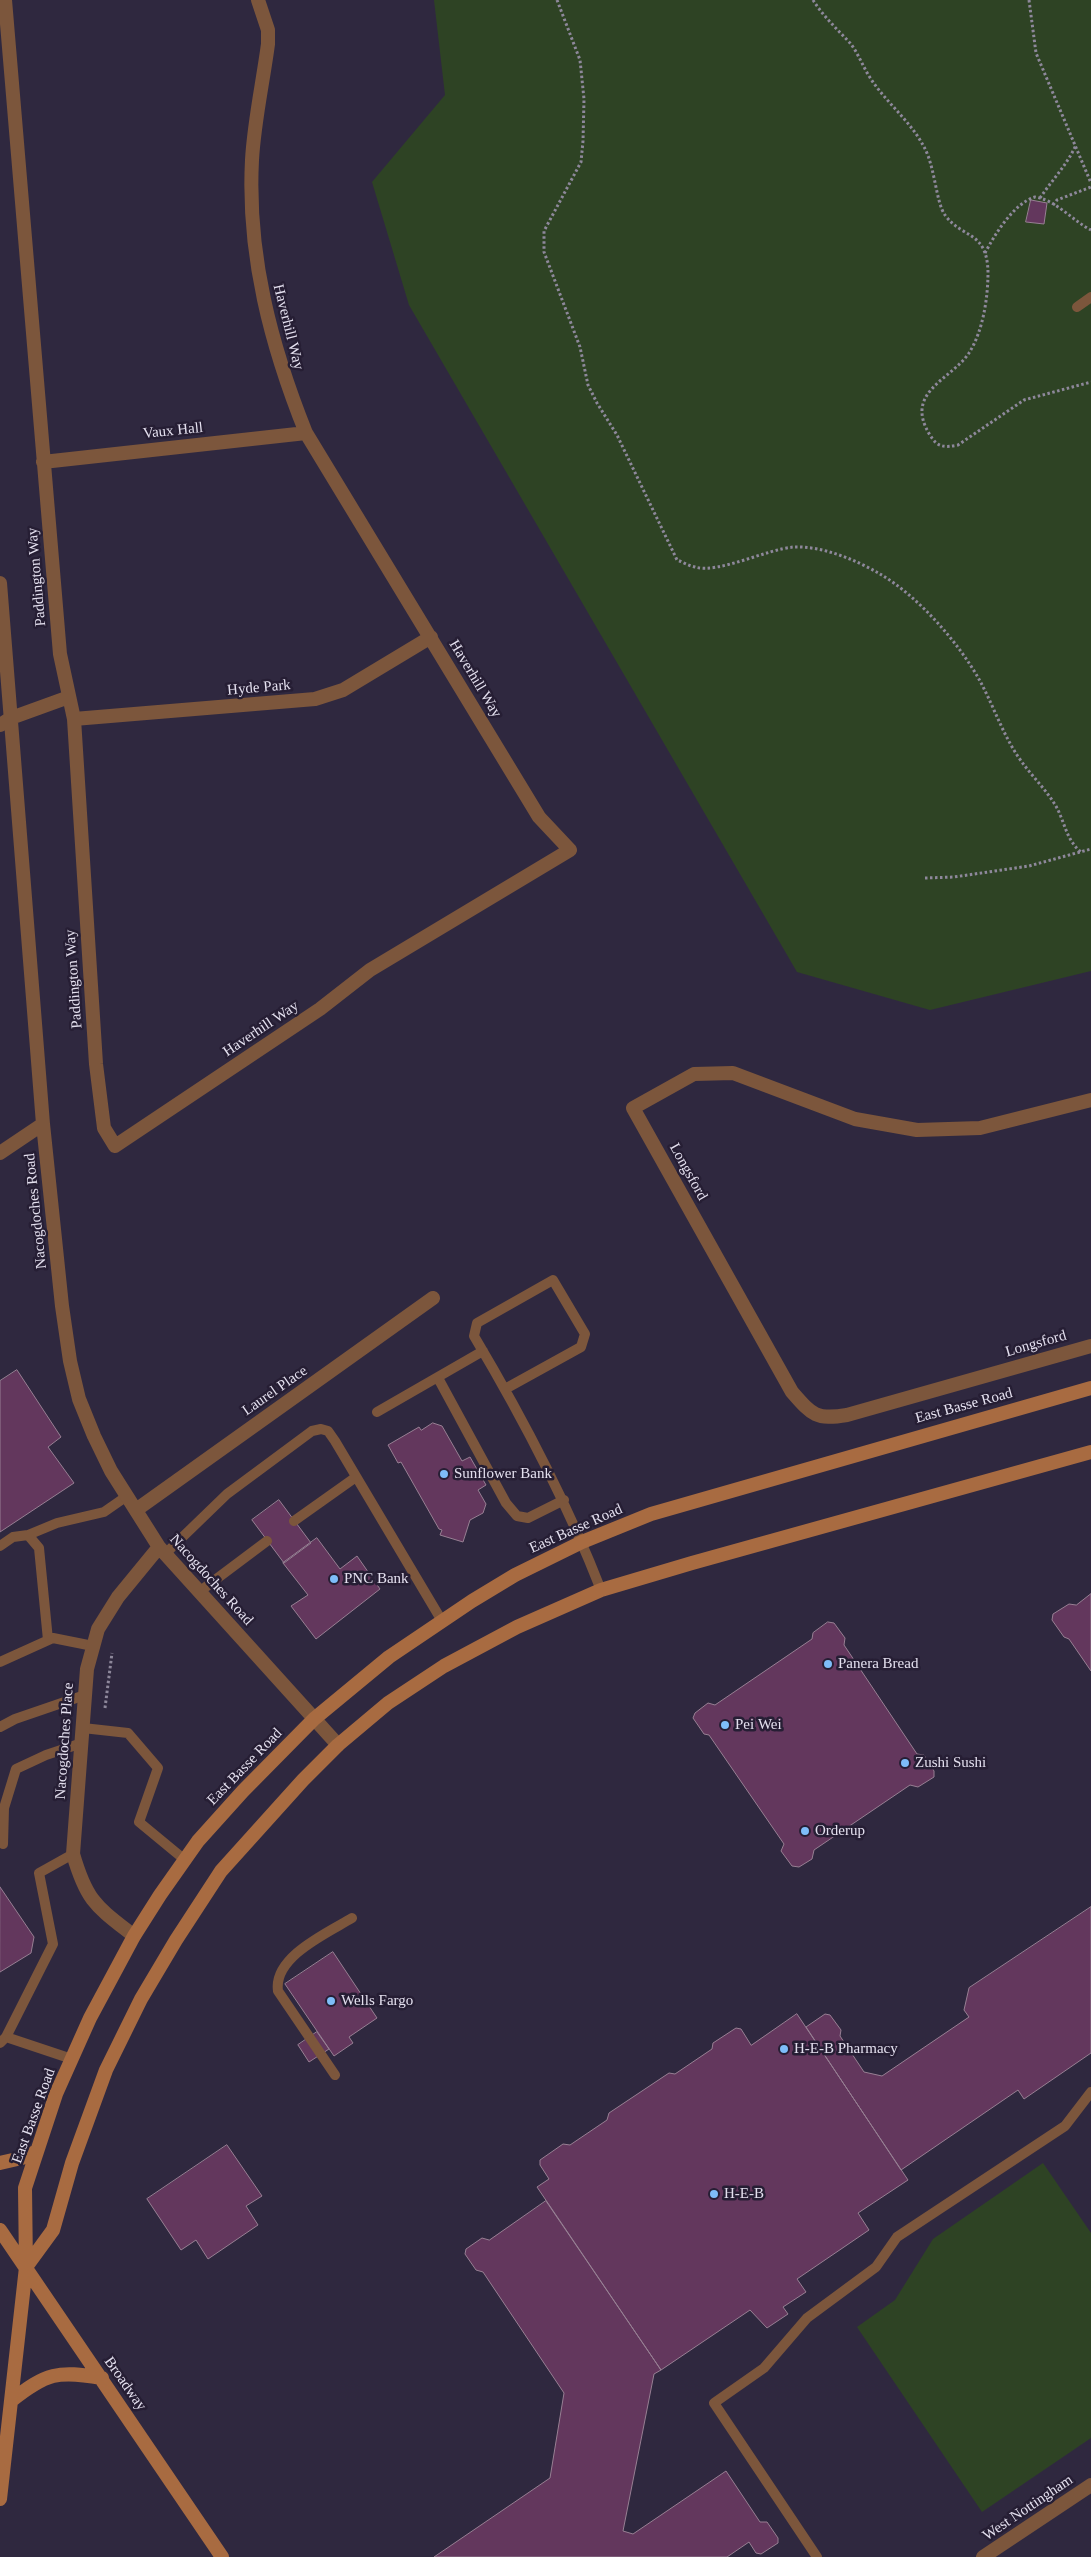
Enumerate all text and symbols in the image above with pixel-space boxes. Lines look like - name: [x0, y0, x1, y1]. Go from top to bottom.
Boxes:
- street label: Haverhill Way: [269, 282, 307, 372]
- street label: Vaux Hall: [142, 419, 204, 443]
- street label: Paddington Way: [24, 527, 50, 627]
- street label: Haverhill Way: [445, 637, 505, 721]
- street label: Hyde Park: [226, 676, 292, 700]
- street label: Paddington Way: [62, 929, 86, 1029]
- street label: Haverhill Way: [220, 997, 302, 1061]
- street label: Longsford: [665, 1140, 711, 1204]
- street label: Nacogdoches Road: [21, 1152, 51, 1270]
- street label: Longsford: [1003, 1327, 1069, 1361]
- street label: Laurel Place: [239, 1362, 311, 1420]
- street label: East Basse Road: [913, 1384, 1015, 1428]
- place label: Sunflower Bank: [454, 1465, 552, 1483]
- marker: Sunflower Bank: [438, 1468, 450, 1480]
- street label: East Basse Road: [527, 1500, 625, 1558]
- street label: Nacogdoches Road: [165, 1531, 257, 1629]
- place label: PNC Bank: [344, 1570, 409, 1588]
- marker: PNC Bank: [328, 1573, 340, 1585]
- place label: Panera Bread: [838, 1655, 918, 1673]
- marker: Panera Bread: [822, 1658, 834, 1670]
- street label: Nacogdoches Place: [52, 1682, 78, 1800]
- place label: Pei Wei: [735, 1716, 782, 1734]
- marker: Pei Wei: [719, 1719, 731, 1731]
- street label: East Basse Road: [204, 1725, 286, 1809]
- place label: Zushi Sushi: [915, 1754, 986, 1772]
- marker: Zushi Sushi: [899, 1757, 911, 1769]
- place label: Orderup: [815, 1822, 865, 1840]
- marker: Orderup: [799, 1825, 811, 1837]
- place label: Wells Fargo: [341, 1992, 413, 2010]
- marker: Wells Fargo: [325, 1995, 337, 2007]
- place label: H-E-B Pharmacy: [794, 2040, 898, 2058]
- marker: H-E-B Pharmacy: [778, 2043, 790, 2055]
- street label: East Basse Road: [8, 2066, 60, 2166]
- place label: H-E-B: [724, 2185, 764, 2203]
- marker: H-E-B: [708, 2188, 720, 2200]
- street label: Broadway: [100, 2354, 150, 2414]
- street label: West Nottingham: [979, 2471, 1077, 2545]

